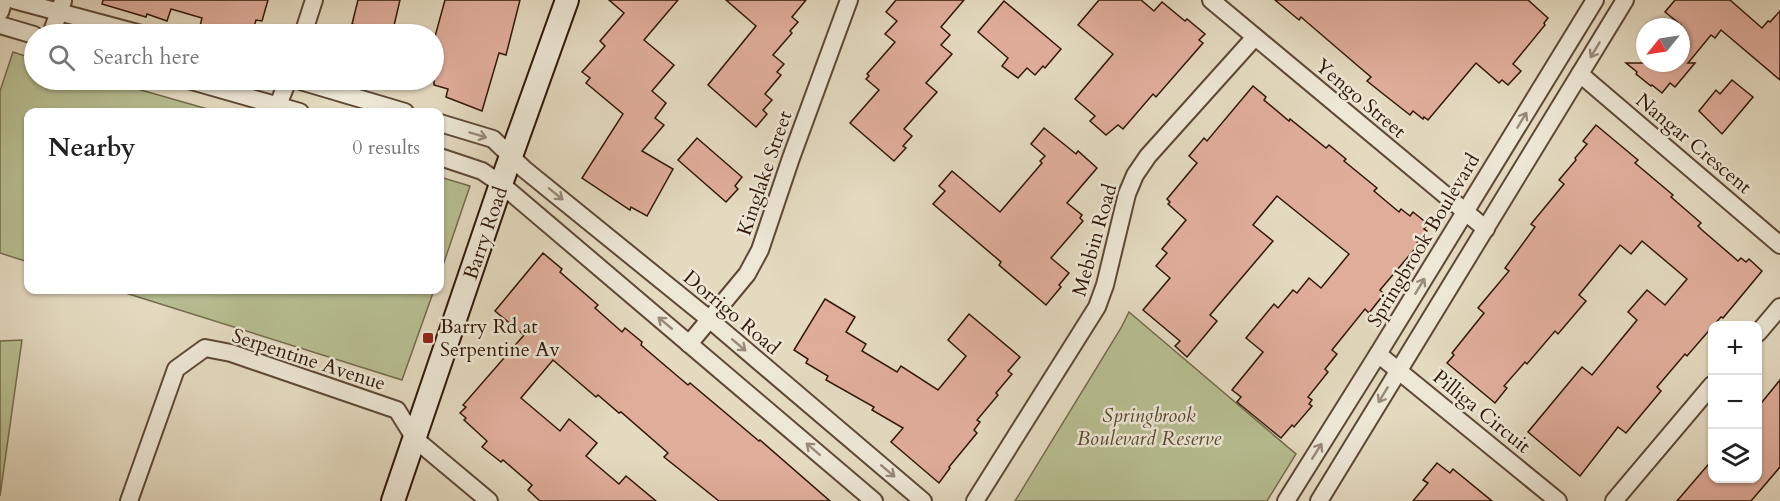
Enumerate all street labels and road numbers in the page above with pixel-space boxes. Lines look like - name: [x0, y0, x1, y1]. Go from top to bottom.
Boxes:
- street label: Yengo Street: [1310, 52, 1412, 145]
- street label: Nangar Crescent: [1630, 87, 1758, 200]
- street label: Kinglake Street: [731, 107, 799, 239]
- street label: Springbrook Boulevard: [1361, 148, 1486, 332]
- street label: Mebbin Road: [1066, 180, 1124, 299]
- street label: Barry Road: [457, 183, 514, 283]
- street label: Dorrigo Road: [678, 264, 786, 361]
- street label: Serpentine Avenue: [229, 322, 389, 397]
- street label: Pilliga Circuit: [1427, 364, 1537, 460]

